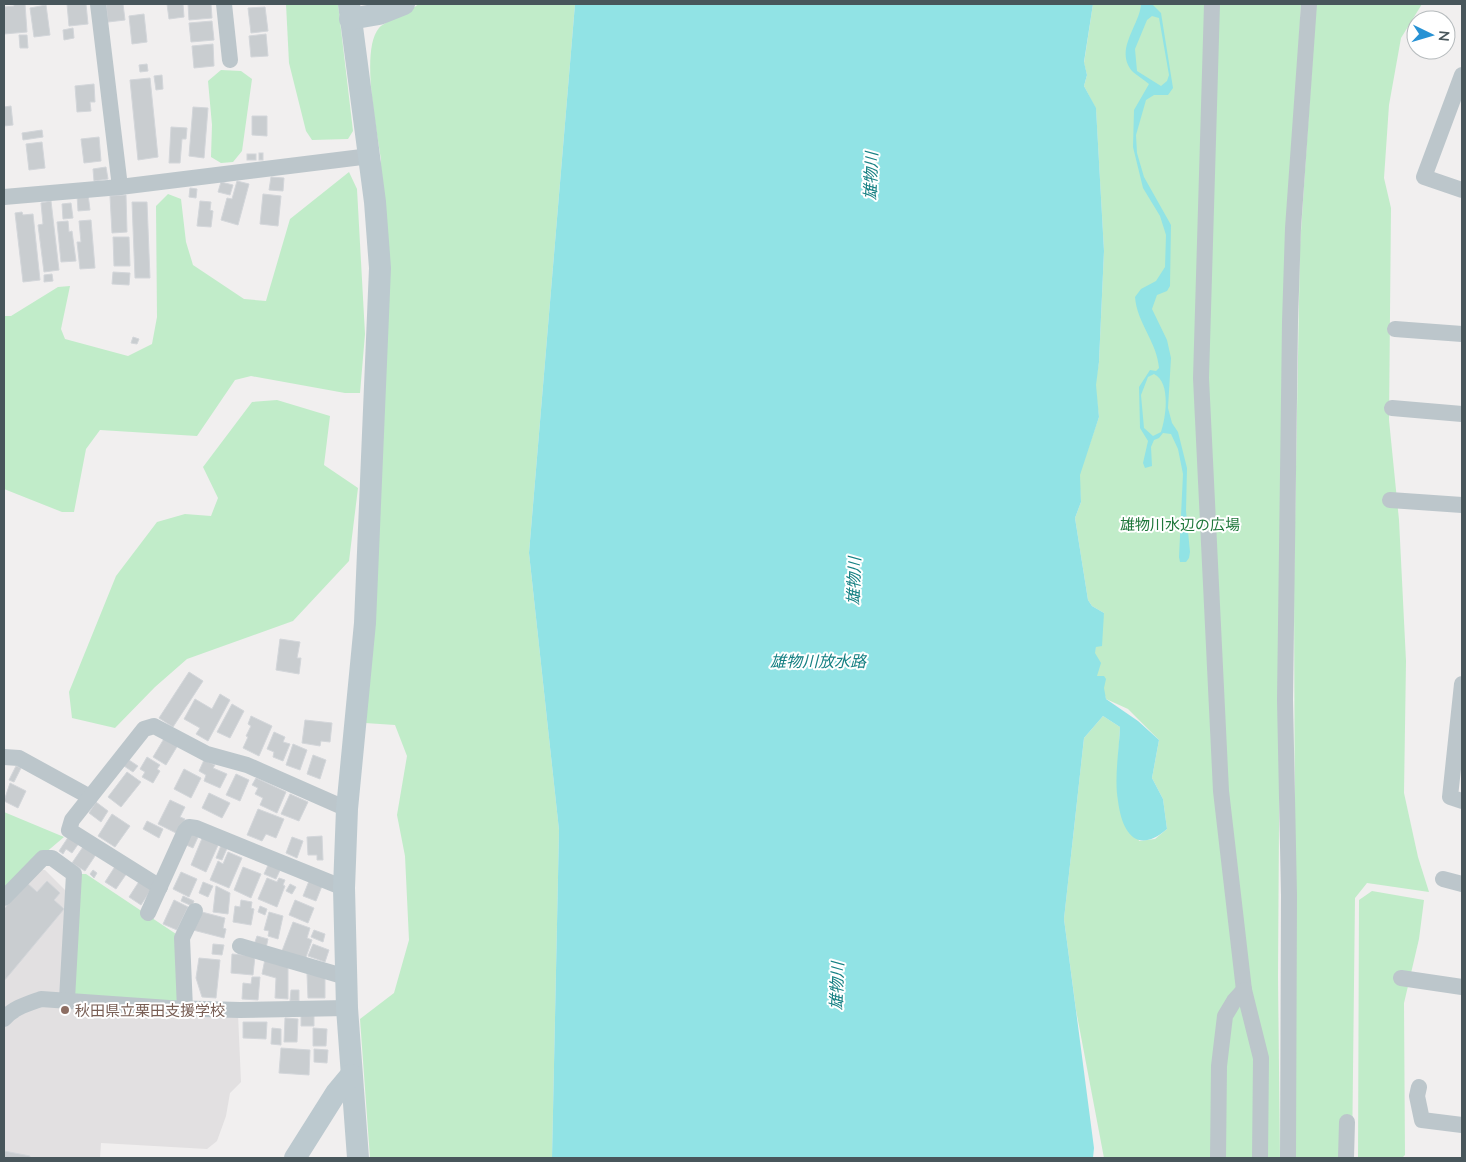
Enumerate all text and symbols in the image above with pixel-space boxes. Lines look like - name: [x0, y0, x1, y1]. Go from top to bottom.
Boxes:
- north arrow: [1406, 10, 1456, 60]
- text: N: [1436, 30, 1453, 42]
- water label: 雄物川: [860, 150, 880, 200]
- park label: 雄物川水辺の広場: [1120, 515, 1240, 533]
- water label: 雄物川: [843, 555, 863, 605]
- water label: 雄物川放水路: [770, 651, 868, 670]
- water label: 雄物川: [826, 960, 846, 1010]
- place label: 秋田県立栗田支援学校: [75, 1001, 225, 1019]
- marker: 秋田県立栗田支援学校: [59, 1004, 71, 1016]

